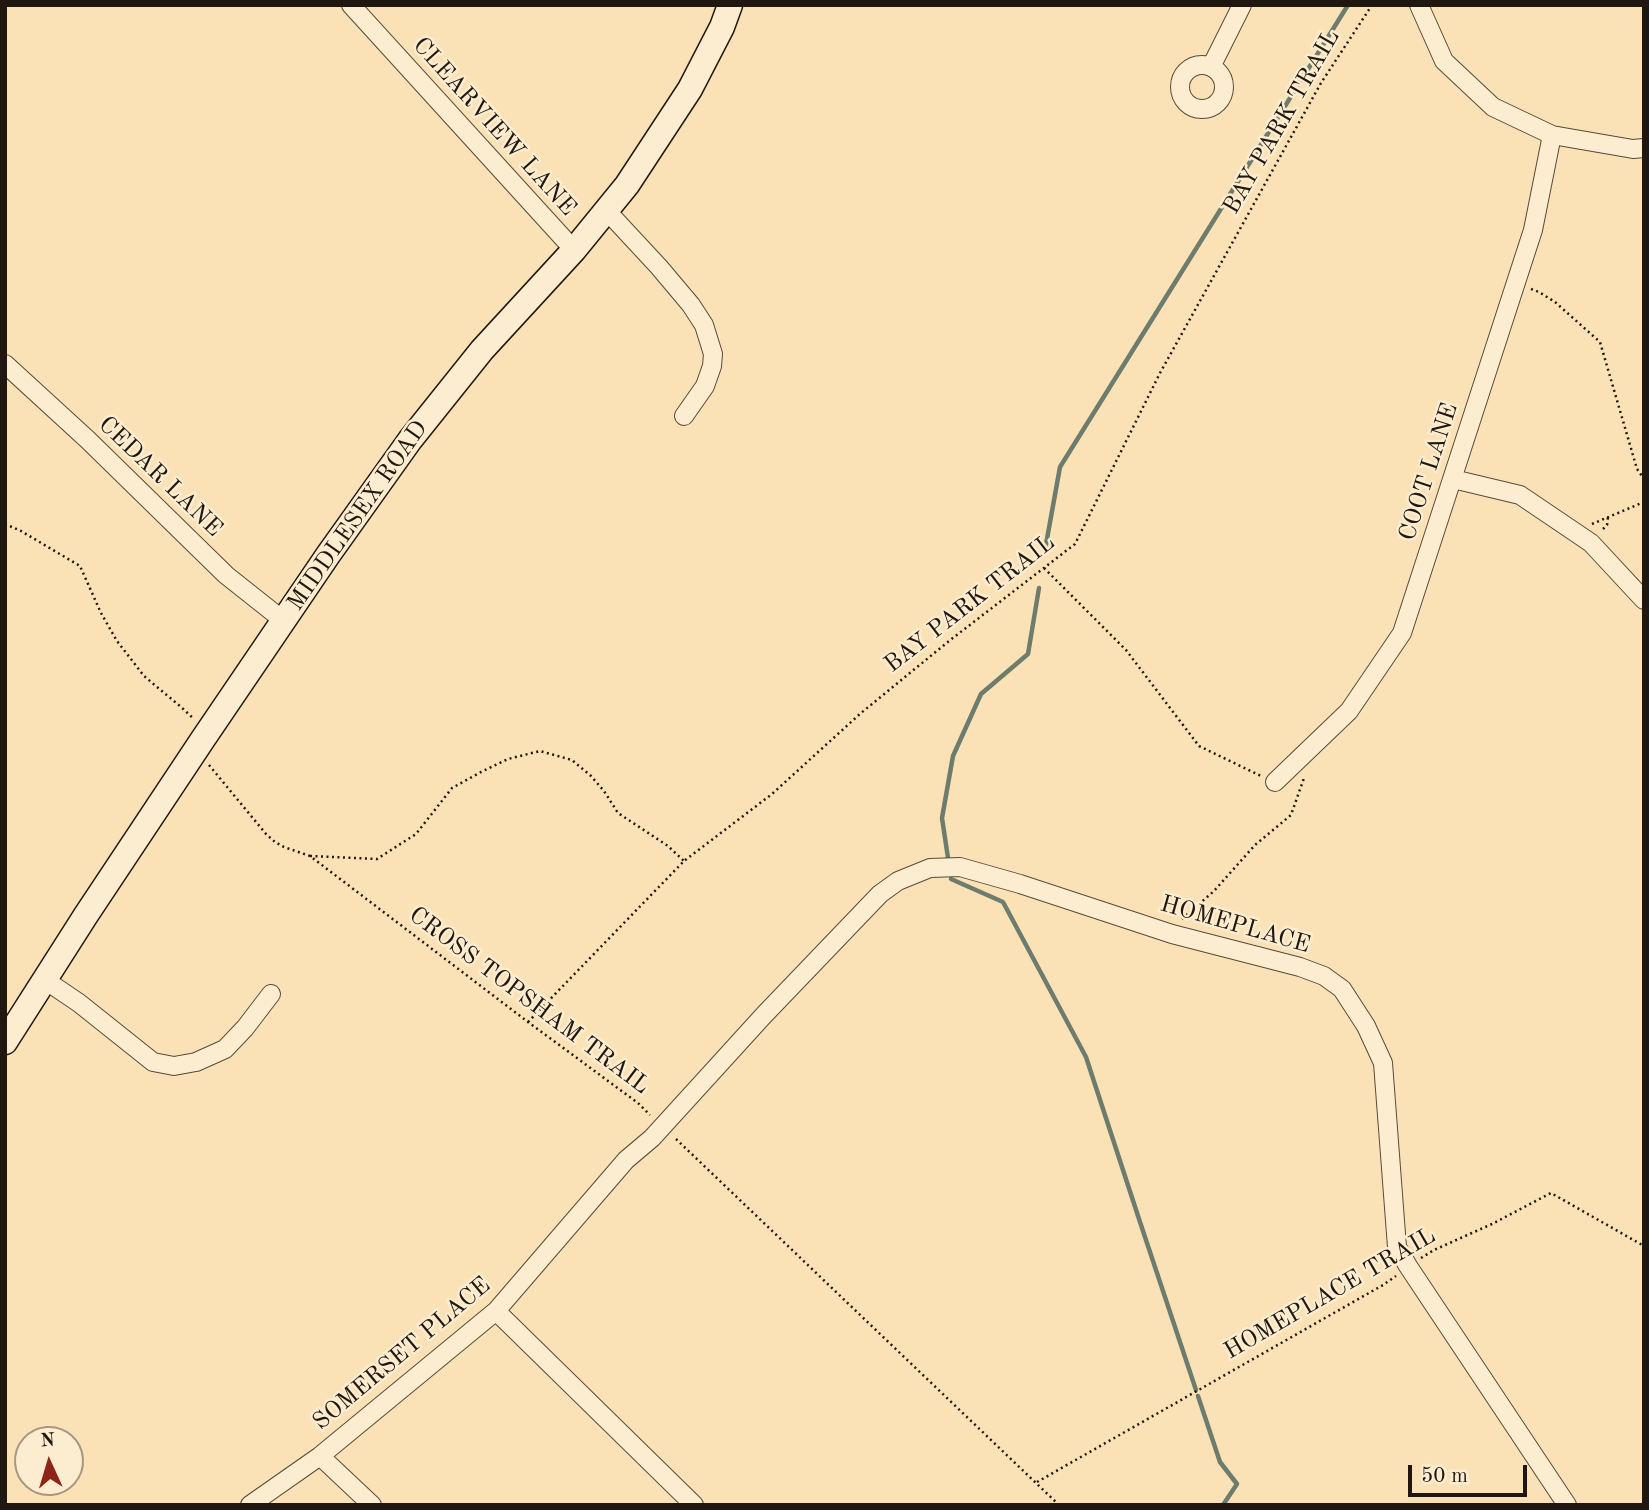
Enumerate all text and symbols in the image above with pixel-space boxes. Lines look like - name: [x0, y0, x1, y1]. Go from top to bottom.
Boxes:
- street label: BAY PARK TRAIL: [1217, 25, 1347, 219]
- street label: CLEARVIEW LANE: [406, 32, 582, 222]
- street label: COOT LANE: [1393, 400, 1465, 544]
- street label: CEDAR LANE: [92, 411, 228, 543]
- street label: MIDDLESEX ROAD: [282, 415, 434, 617]
- street label: BAY PARK TRAIL: [879, 528, 1061, 680]
- street label: HOMEPLACE: [1157, 890, 1313, 960]
- street label: CROSS TOPSHAM TRAIL: [403, 901, 655, 1101]
- street label: HOMEPLACE TRAIL: [1219, 1222, 1441, 1366]
- street label: SOMERSET PLACE: [307, 1271, 497, 1437]
- north arrow: [14, 1426, 84, 1496]
- text: N: [40, 1432, 56, 1452]
- scale bar: [1411, 1450, 1530, 1494]
- text: 50 m: [1421, 1466, 1468, 1487]

